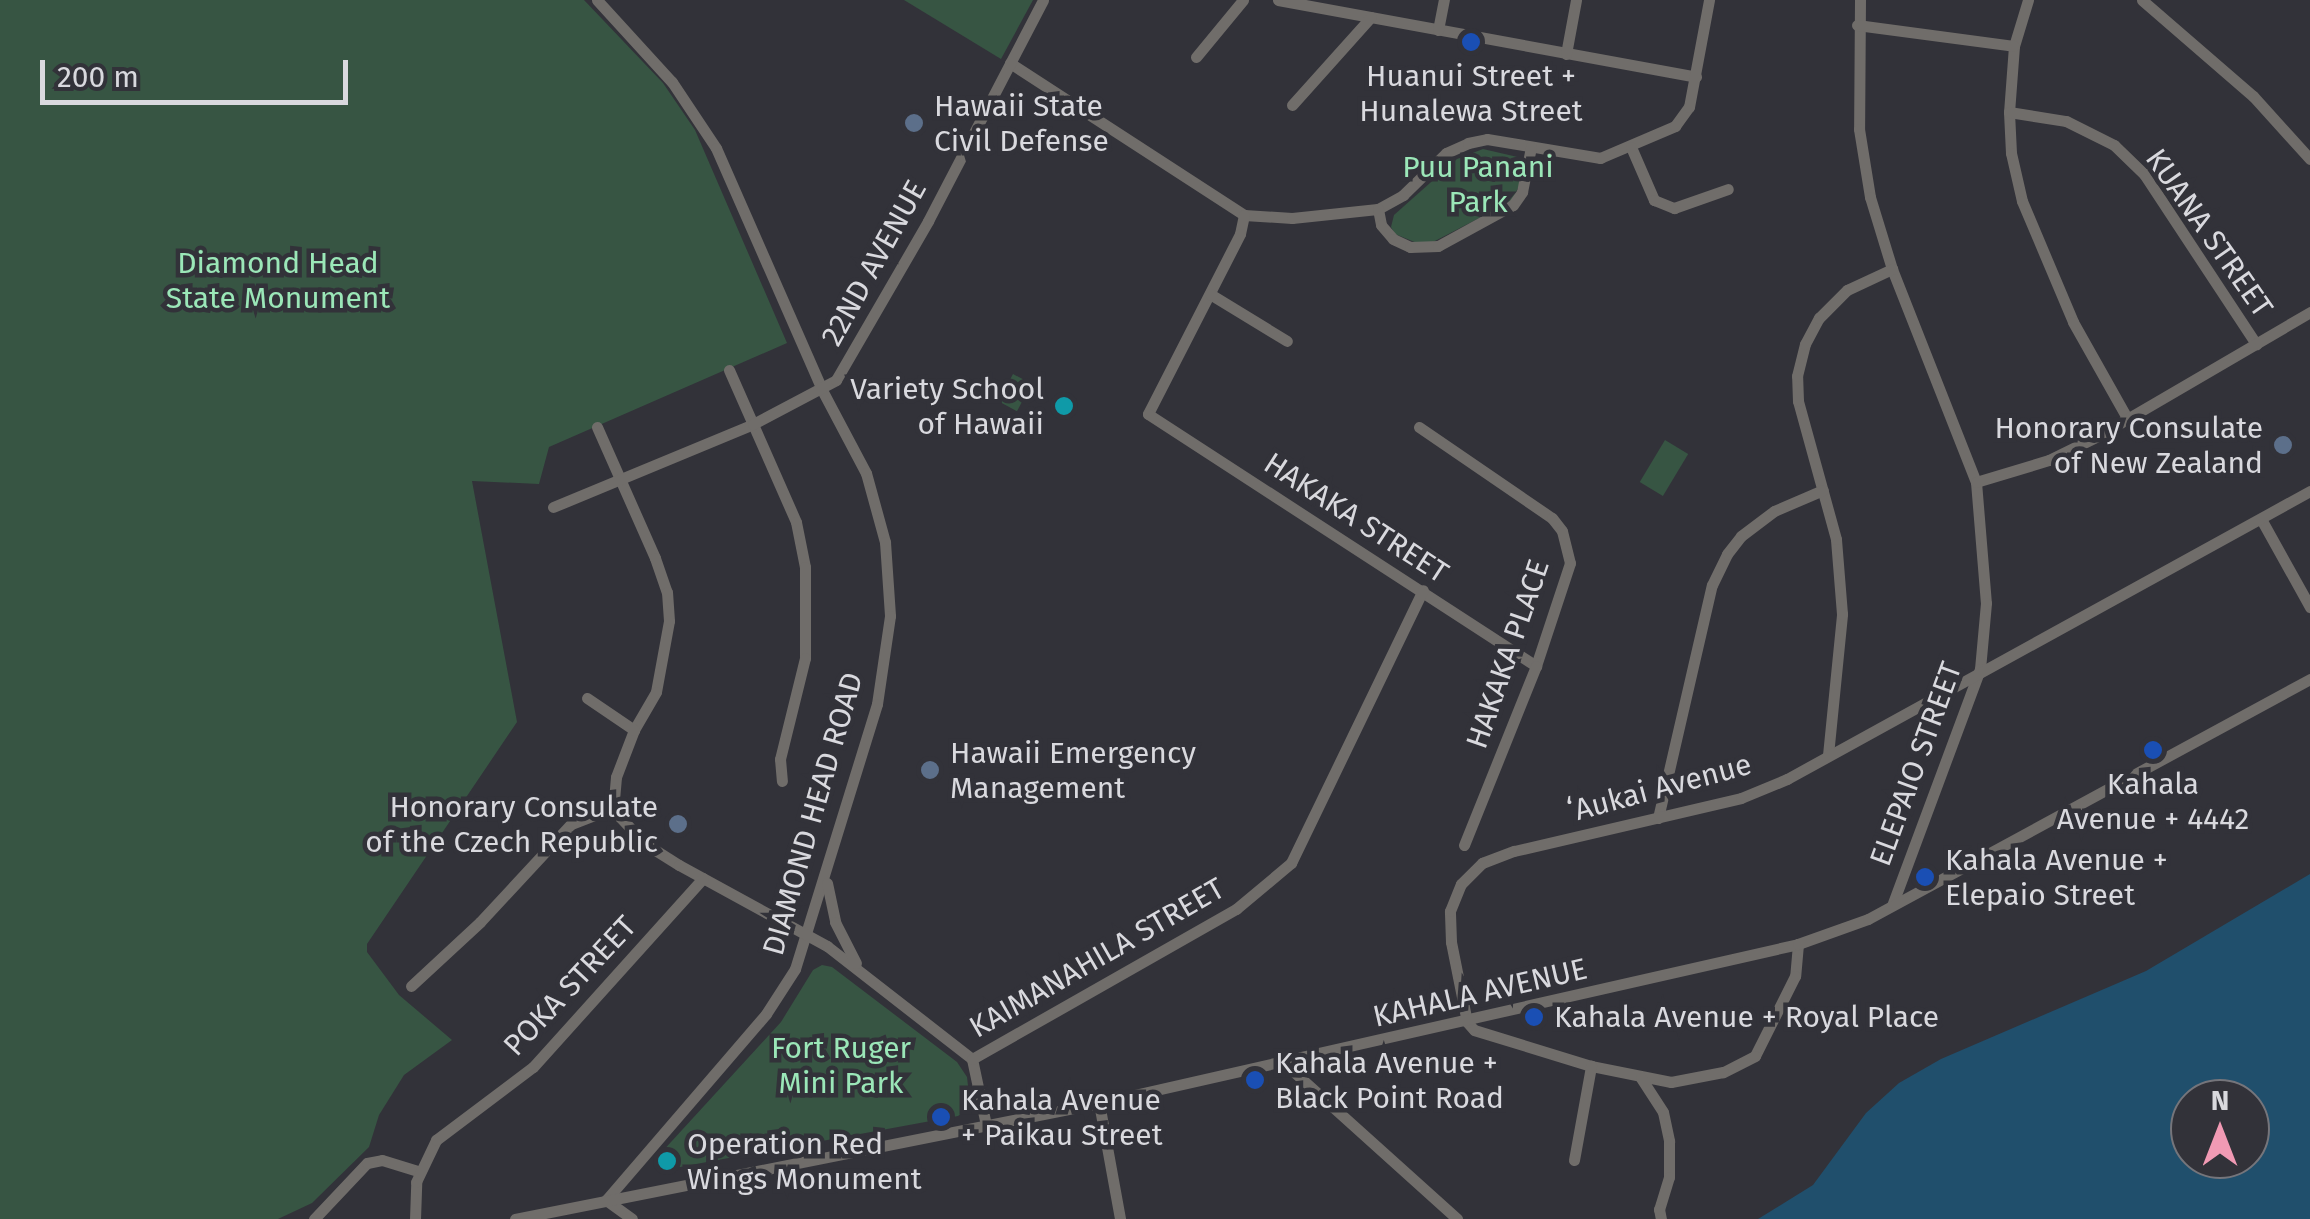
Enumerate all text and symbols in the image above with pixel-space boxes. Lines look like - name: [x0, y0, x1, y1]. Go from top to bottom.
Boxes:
- marker: Huanui Street + Hunalewa Street: [1460, 31, 1482, 53]
- scale bar: [45, 40, 352, 102]
- place label: Huanui Street + Hunalewa Street: [1359, 58, 1583, 128]
- text: 200 m: [57, 59, 139, 95]
- place label: Hawaii State Civil Defense: [934, 88, 1109, 158]
- marker: Hawaii State Civil Defense: [903, 112, 925, 134]
- street label: KUANA STREET: [2138, 142, 2280, 324]
- park label: Puu Panani Park: [1402, 149, 1554, 220]
- street label: 22ND AVENUE: [814, 174, 934, 352]
- park label: Diamond Head State Monument: [166, 245, 390, 316]
- place label: Variety School of Hawaii: [850, 371, 1044, 442]
- marker: Variety School of Hawaii: [1053, 395, 1075, 417]
- place label: Honorary Consulate of New Zealand: [1994, 410, 2263, 480]
- marker: Honorary Consulate of New Zealand: [2272, 434, 2294, 456]
- street label: HAKAKA STREET: [1257, 445, 1455, 591]
- street label: HAKAKA PLACE: [1459, 555, 1557, 753]
- street label: ELEPAIO STREET: [1862, 657, 1970, 871]
- street label: DIAMOND HEAD ROAD: [755, 668, 871, 960]
- place label: Hawaii Emergency Management: [950, 735, 1196, 806]
- marker: Kahala Avenue + 4442: [2142, 739, 2164, 761]
- street label: ʻAukai Avenue: [1565, 746, 1755, 830]
- marker: Hawaii Emergency Management: [919, 759, 941, 781]
- place label: Kahala Avenue + 4442: [2057, 766, 2249, 836]
- place label: Honorary Consulate of the Czech Republic: [365, 789, 658, 860]
- marker: Honorary Consulate of the Czech Republic: [667, 813, 689, 835]
- place label: Kahala Avenue + Elepaio Street: [1945, 842, 2168, 912]
- marker: Kahala Avenue + Elepaio Street: [1914, 866, 1936, 888]
- street label: KAIMANAHILA STREET: [963, 870, 1231, 1046]
- street label: POKA STREET: [496, 909, 644, 1063]
- street label: KAHALA AVENUE: [1370, 951, 1590, 1035]
- place label: Kahala Avenue + Royal Place: [1554, 999, 1939, 1035]
- marker: Kahala Avenue + Royal Place: [1523, 1006, 1545, 1028]
- park label: Fort Ruger Mini Park: [771, 1030, 911, 1100]
- place label: Kahala Avenue + Black Point Road: [1275, 1045, 1504, 1116]
- marker: Kahala Avenue + Black Point Road: [1244, 1069, 1266, 1091]
- north arrow: [2170, 1079, 2270, 1179]
- place label: Kahala Avenue + Paikau Street: [961, 1082, 1163, 1152]
- text: N: [2211, 1084, 2229, 1117]
- marker: Kahala Avenue + Paikau Street: [930, 1106, 952, 1128]
- place label: Operation Red Wings Monument: [687, 1126, 922, 1196]
- marker: Operation Red Wings Monument: [656, 1150, 678, 1172]

